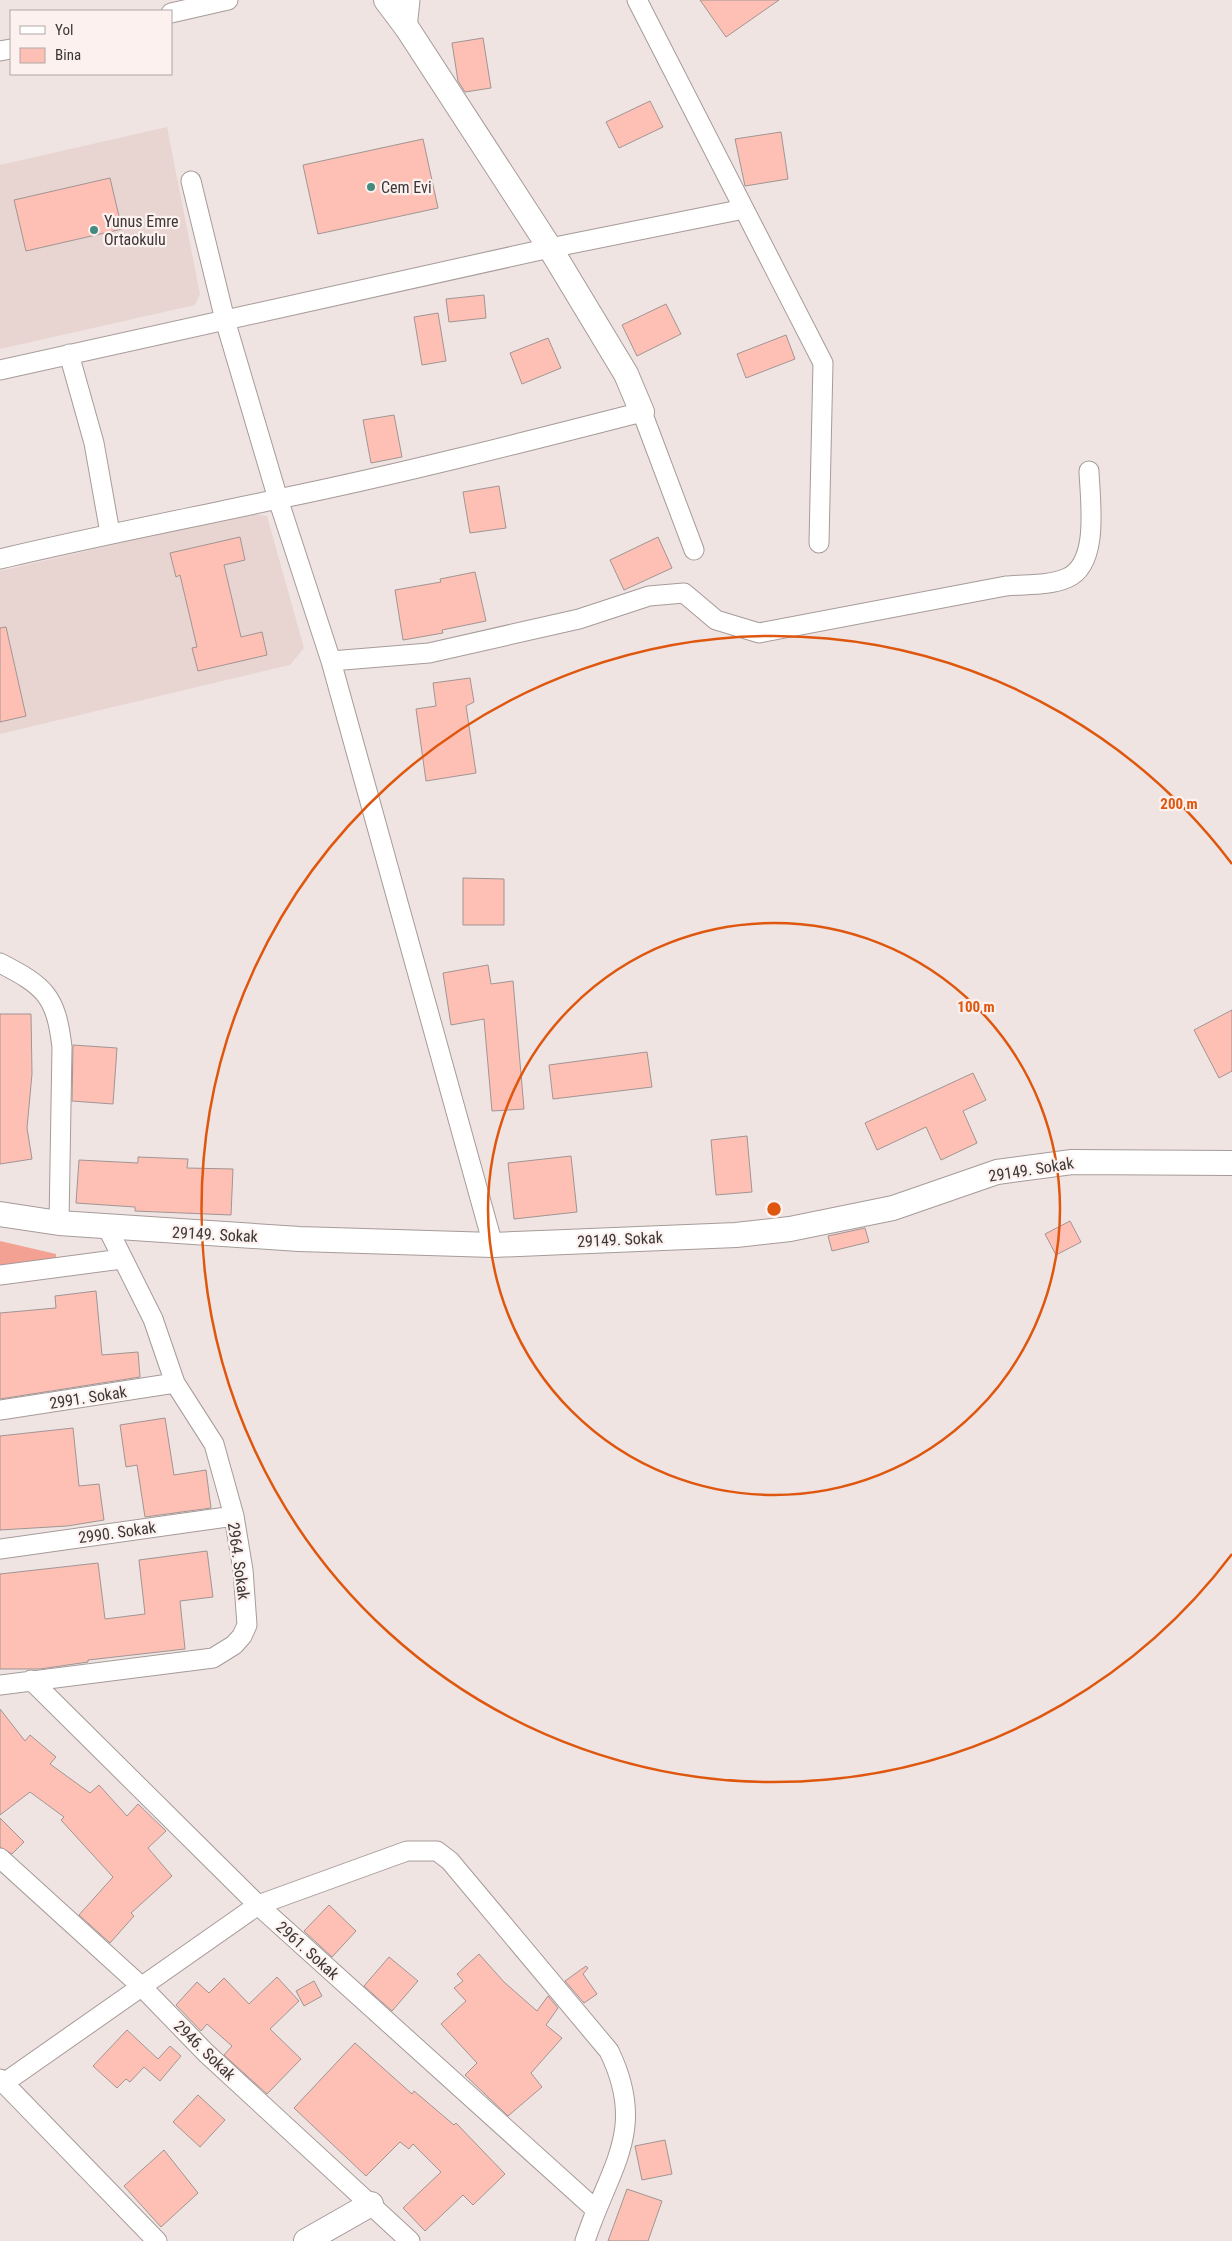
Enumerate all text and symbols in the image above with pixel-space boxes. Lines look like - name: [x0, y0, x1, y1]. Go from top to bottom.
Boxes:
- legend: [10, 10, 172, 75]
- text: Yol: [55, 21, 73, 39]
- text: Bina: [55, 46, 81, 64]
- place label: Cem Evi: [381, 178, 432, 197]
- marker: Cem Evi: [365, 181, 377, 193]
- place label: Yunus Emre Ortaokulu: [104, 212, 179, 249]
- marker: Yunus Emre Ortaokulu: [88, 224, 100, 236]
- text: 200 m: [1160, 795, 1198, 813]
- text: 100 m: [957, 998, 995, 1016]
- street label: 29149. Sokak: [987, 1153, 1076, 1186]
- centre of rings: [765, 1200, 783, 1218]
- street label: 29149. Sokak: [172, 1223, 259, 1246]
- street label: 29149. Sokak: [577, 1228, 664, 1251]
- street label: 2991. Sokak: [48, 1382, 129, 1413]
- street label: 2990. Sokak: [77, 1518, 158, 1547]
- street label: 2964. Sokak: [224, 1521, 253, 1602]
- street label: 2961. Sokak: [272, 1917, 344, 1984]
- street label: 2946. Sokak: [170, 2016, 240, 2085]

